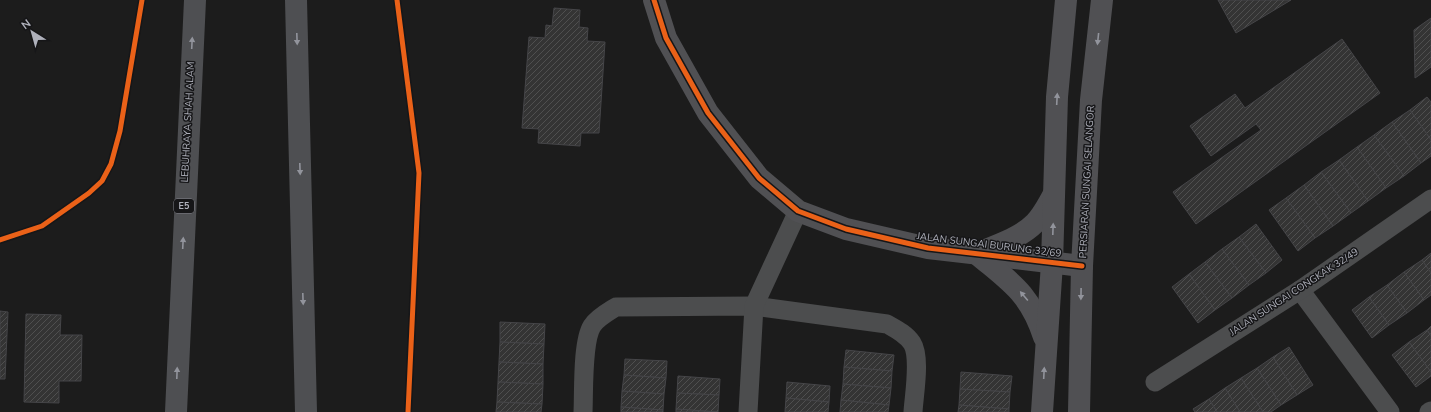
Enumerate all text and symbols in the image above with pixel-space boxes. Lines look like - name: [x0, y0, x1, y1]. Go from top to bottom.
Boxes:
- north arrow: [12, 12, 52, 52]
- text: N: [18, 16, 34, 33]
- one-way arrow: [293, 33, 300, 45]
- one-way arrow: [1095, 33, 1101, 45]
- one-way arrow: [189, 36, 195, 49]
- street label: LEBUHRAYA SHAH ALAM: [178, 61, 198, 183]
- one-way arrow: [1054, 93, 1061, 105]
- street label: PERSIARAN SUNGAI SELANGOR: [1076, 105, 1098, 259]
- one-way arrow: [297, 163, 303, 176]
- road number: E5: [174, 199, 194, 213]
- one-way arrow: [1050, 223, 1057, 235]
- street label: JALAN SUNGAI BURUNG 32/69: [915, 229, 1062, 261]
- one-way arrow: [179, 237, 186, 249]
- street label: JALAN SUNGAI CONGKAK 32/49: [1226, 245, 1361, 340]
- one-way arrow: [1078, 288, 1085, 300]
- one-way arrow: [1019, 291, 1028, 301]
- one-way arrow: [300, 293, 307, 305]
- one-way arrow: [174, 366, 180, 379]
- one-way arrow: [1041, 367, 1048, 379]

